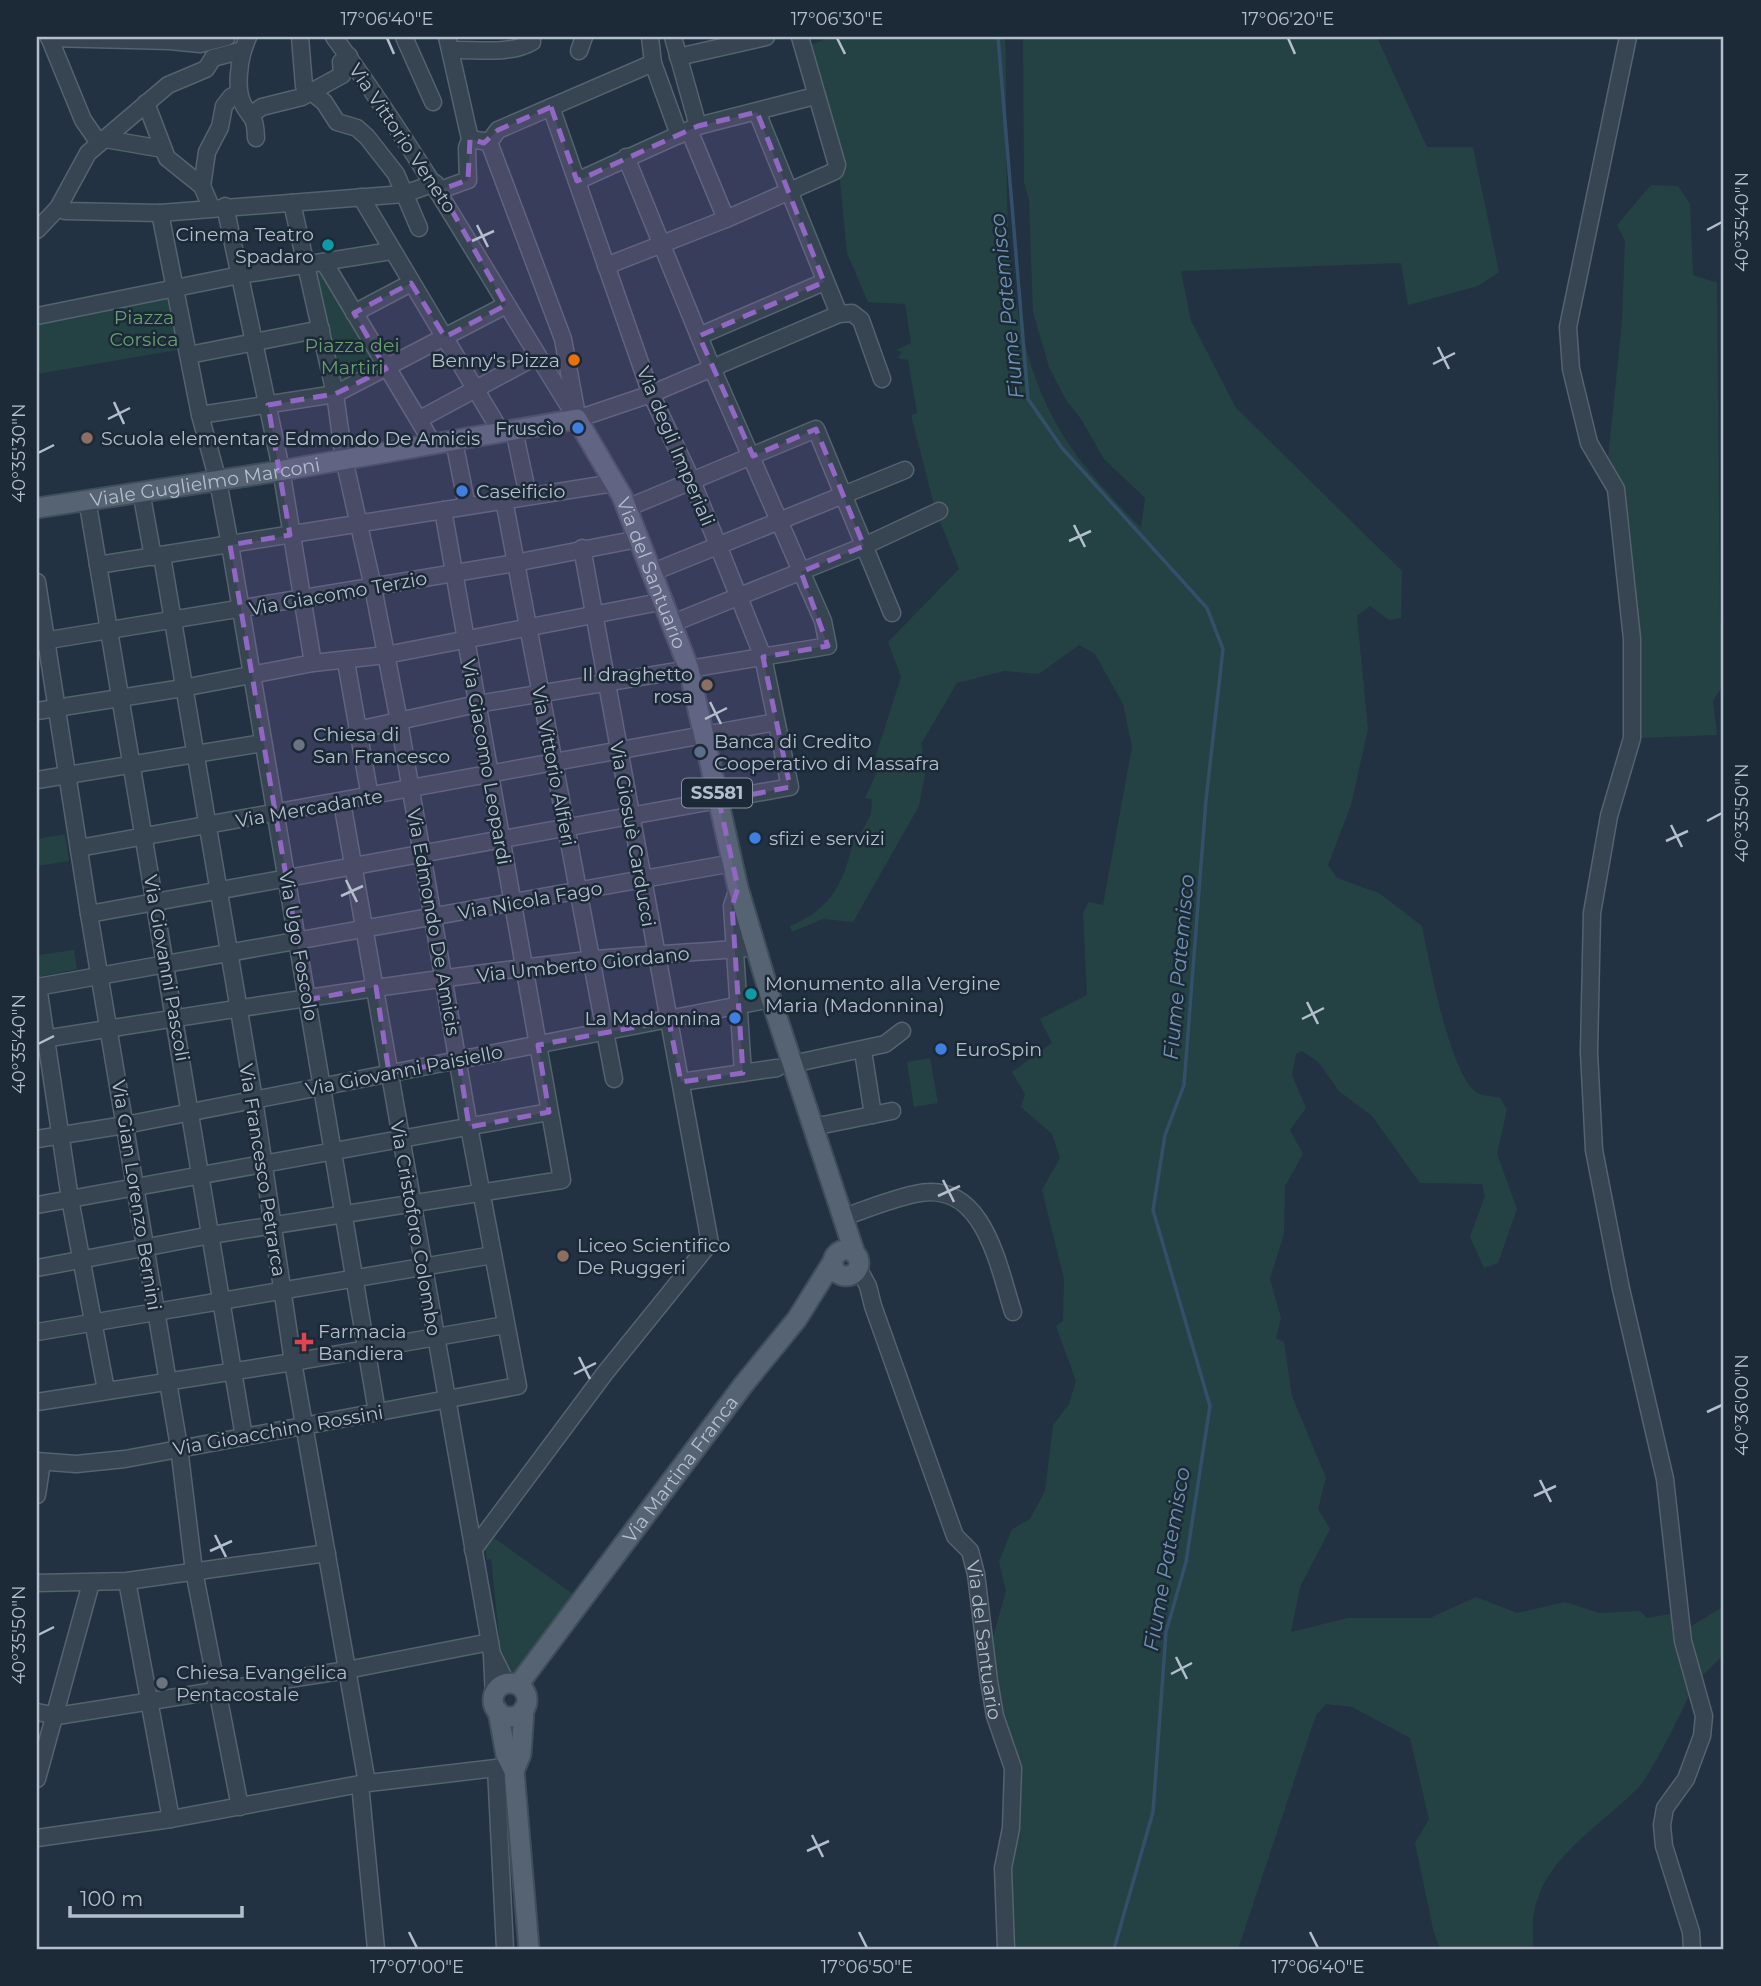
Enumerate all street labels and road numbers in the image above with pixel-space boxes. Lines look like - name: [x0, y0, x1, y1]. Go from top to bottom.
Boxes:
- street label: Via Vittorio Veneto: [344, 59, 461, 218]
- street label: Via degli Imperiali: [632, 363, 720, 529]
- street label: Viale Guglielmo Marconi: [88, 453, 322, 512]
- street label: Via del Santuario: [612, 494, 691, 652]
- street label: Via Giacomo Terzio: [247, 566, 429, 620]
- street label: Via Giacomo Leopardi: [457, 657, 516, 867]
- street label: Via Vittorio Alfieri: [527, 684, 580, 848]
- street label: Via Giosuè Carducci: [605, 739, 660, 929]
- road number: SS581: [682, 778, 752, 808]
- street label: Via Mercadante: [234, 784, 384, 833]
- street label: Via Edmondo De Amicis: [402, 807, 465, 1038]
- street label: Via Ugo Foscolo: [274, 869, 323, 1023]
- street label: Via Giovanni Pascoli: [139, 873, 194, 1063]
- street label: Via Nicola Fago: [456, 876, 604, 925]
- street label: Via Umberto Giordano: [475, 942, 691, 987]
- street label: Via Giovanni Paisiello: [304, 1040, 505, 1101]
- street label: Via Francesco Petrarca: [234, 1062, 291, 1278]
- street label: Via Gian Lorenzo Bernini: [107, 1078, 166, 1312]
- street label: Via Cristoforo Colombo: [385, 1119, 446, 1338]
- street label: Via Martina Franca: [618, 1391, 743, 1548]
- street label: Via Gioacchino Rossini: [171, 1401, 385, 1460]
- street label: Via del Santuario: [961, 1558, 1006, 1722]

